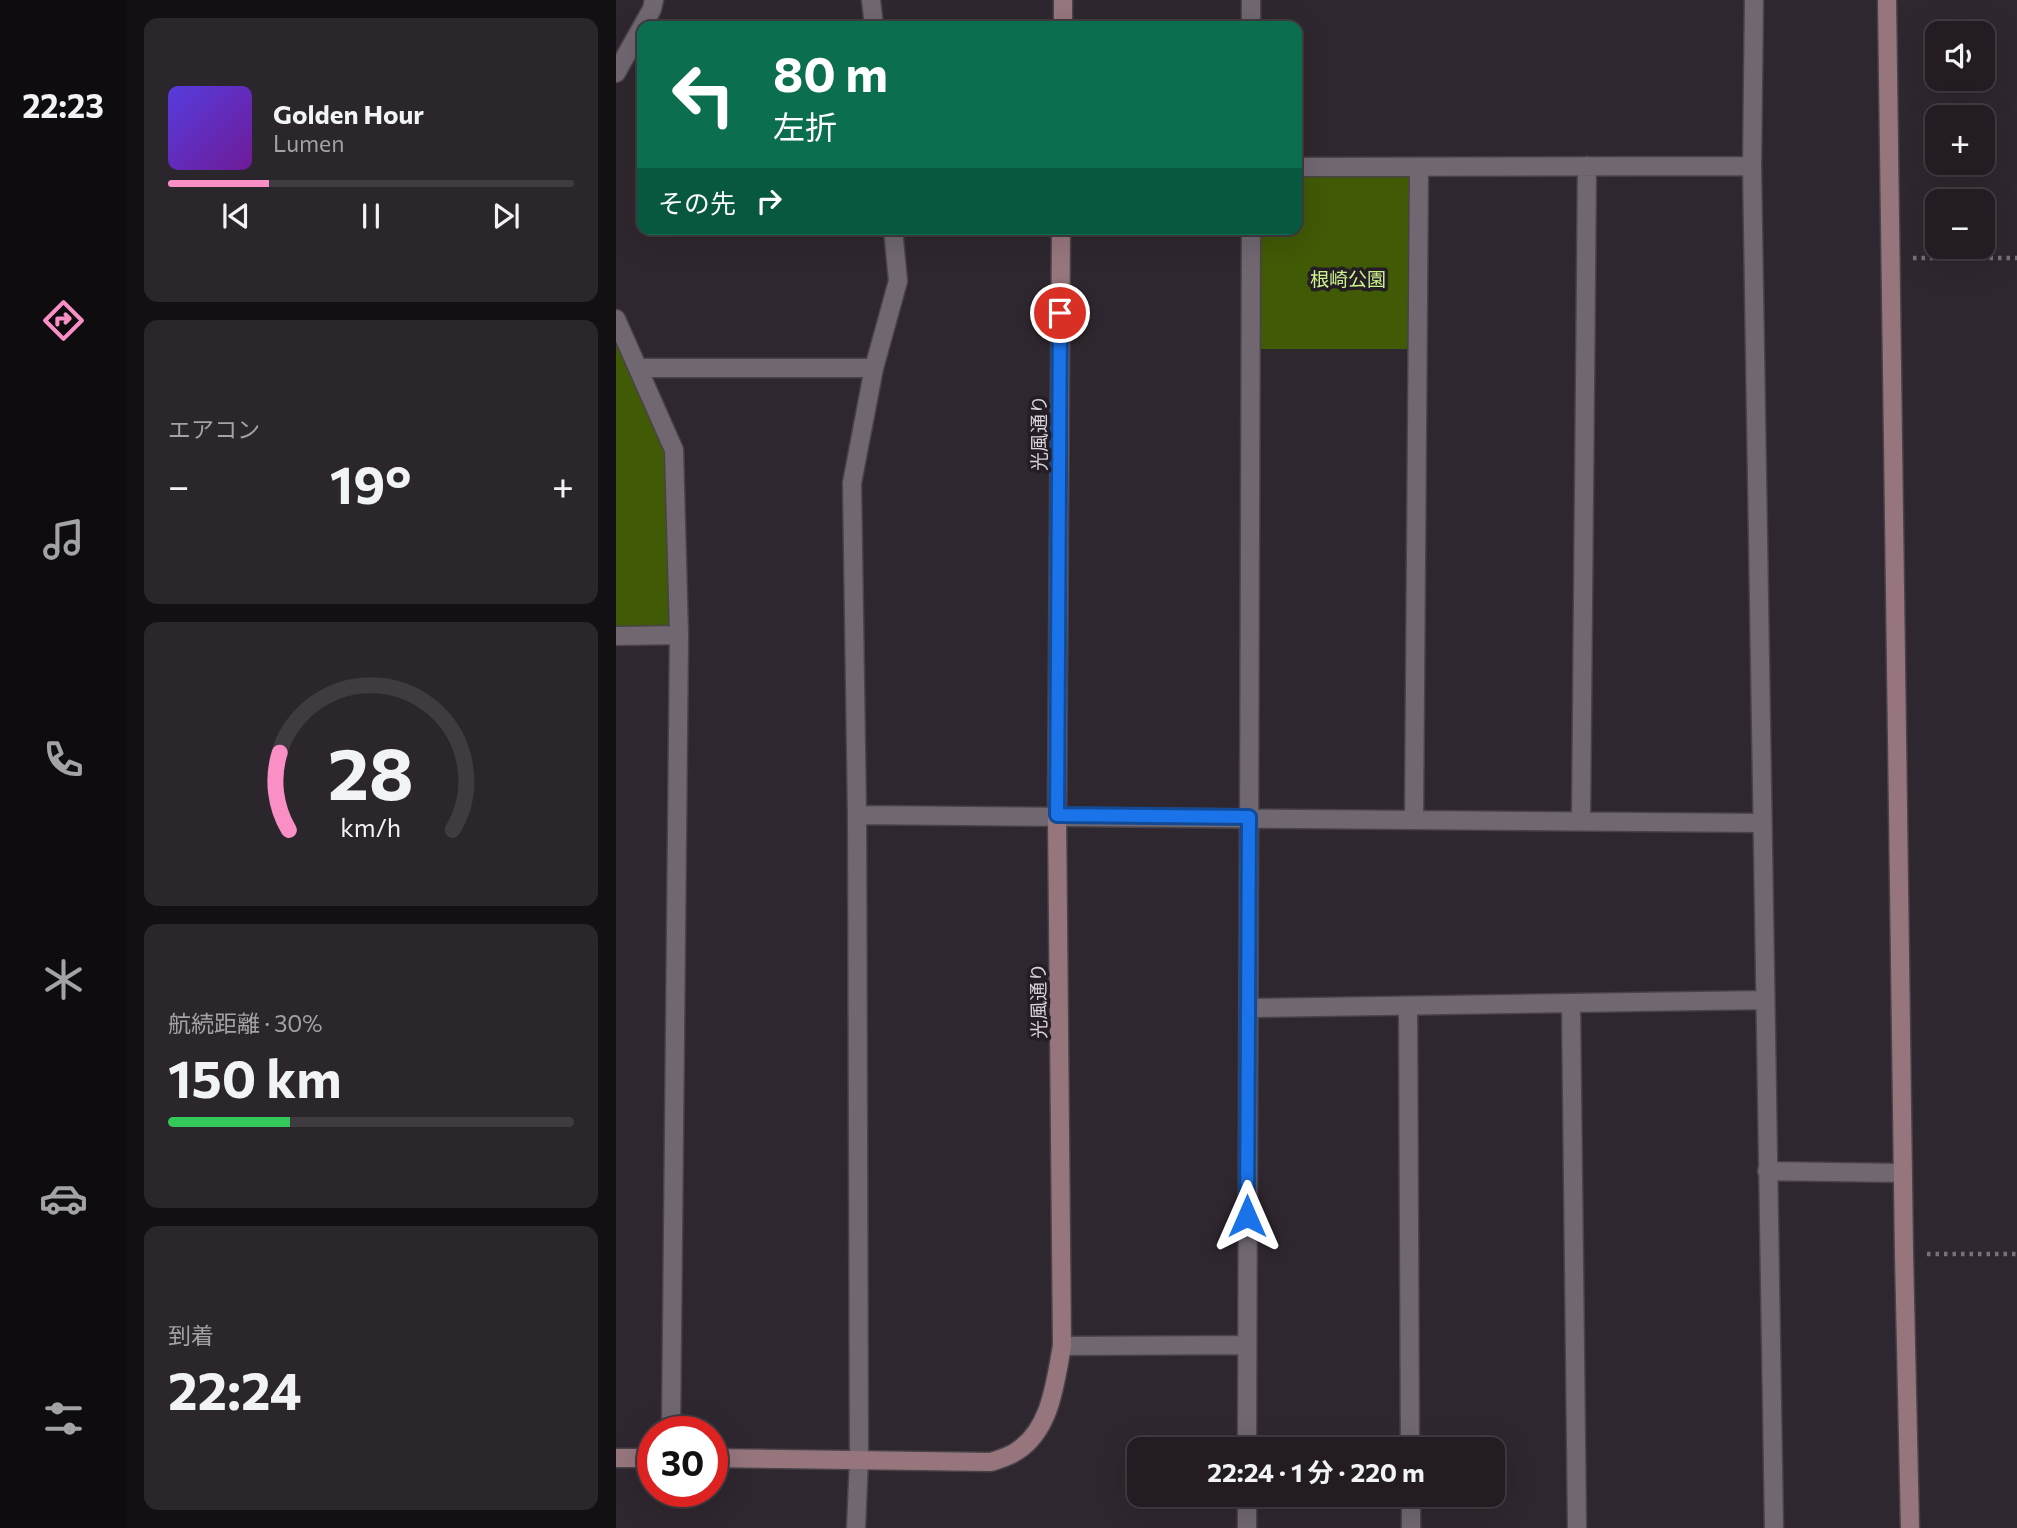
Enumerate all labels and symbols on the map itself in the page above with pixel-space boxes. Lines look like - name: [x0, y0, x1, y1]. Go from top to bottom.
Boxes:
- park label: 根崎公園: [1310, 267, 1386, 290]
- pin: [1030, 283, 1090, 343]
- street label: 光風通り: [1027, 395, 1050, 471]
- street label: 光風通り: [1026, 963, 1050, 1039]
- position arrow: [1210, 1179, 1284, 1253]
- speed limit sign: 30: [637, 1416, 728, 1507]

